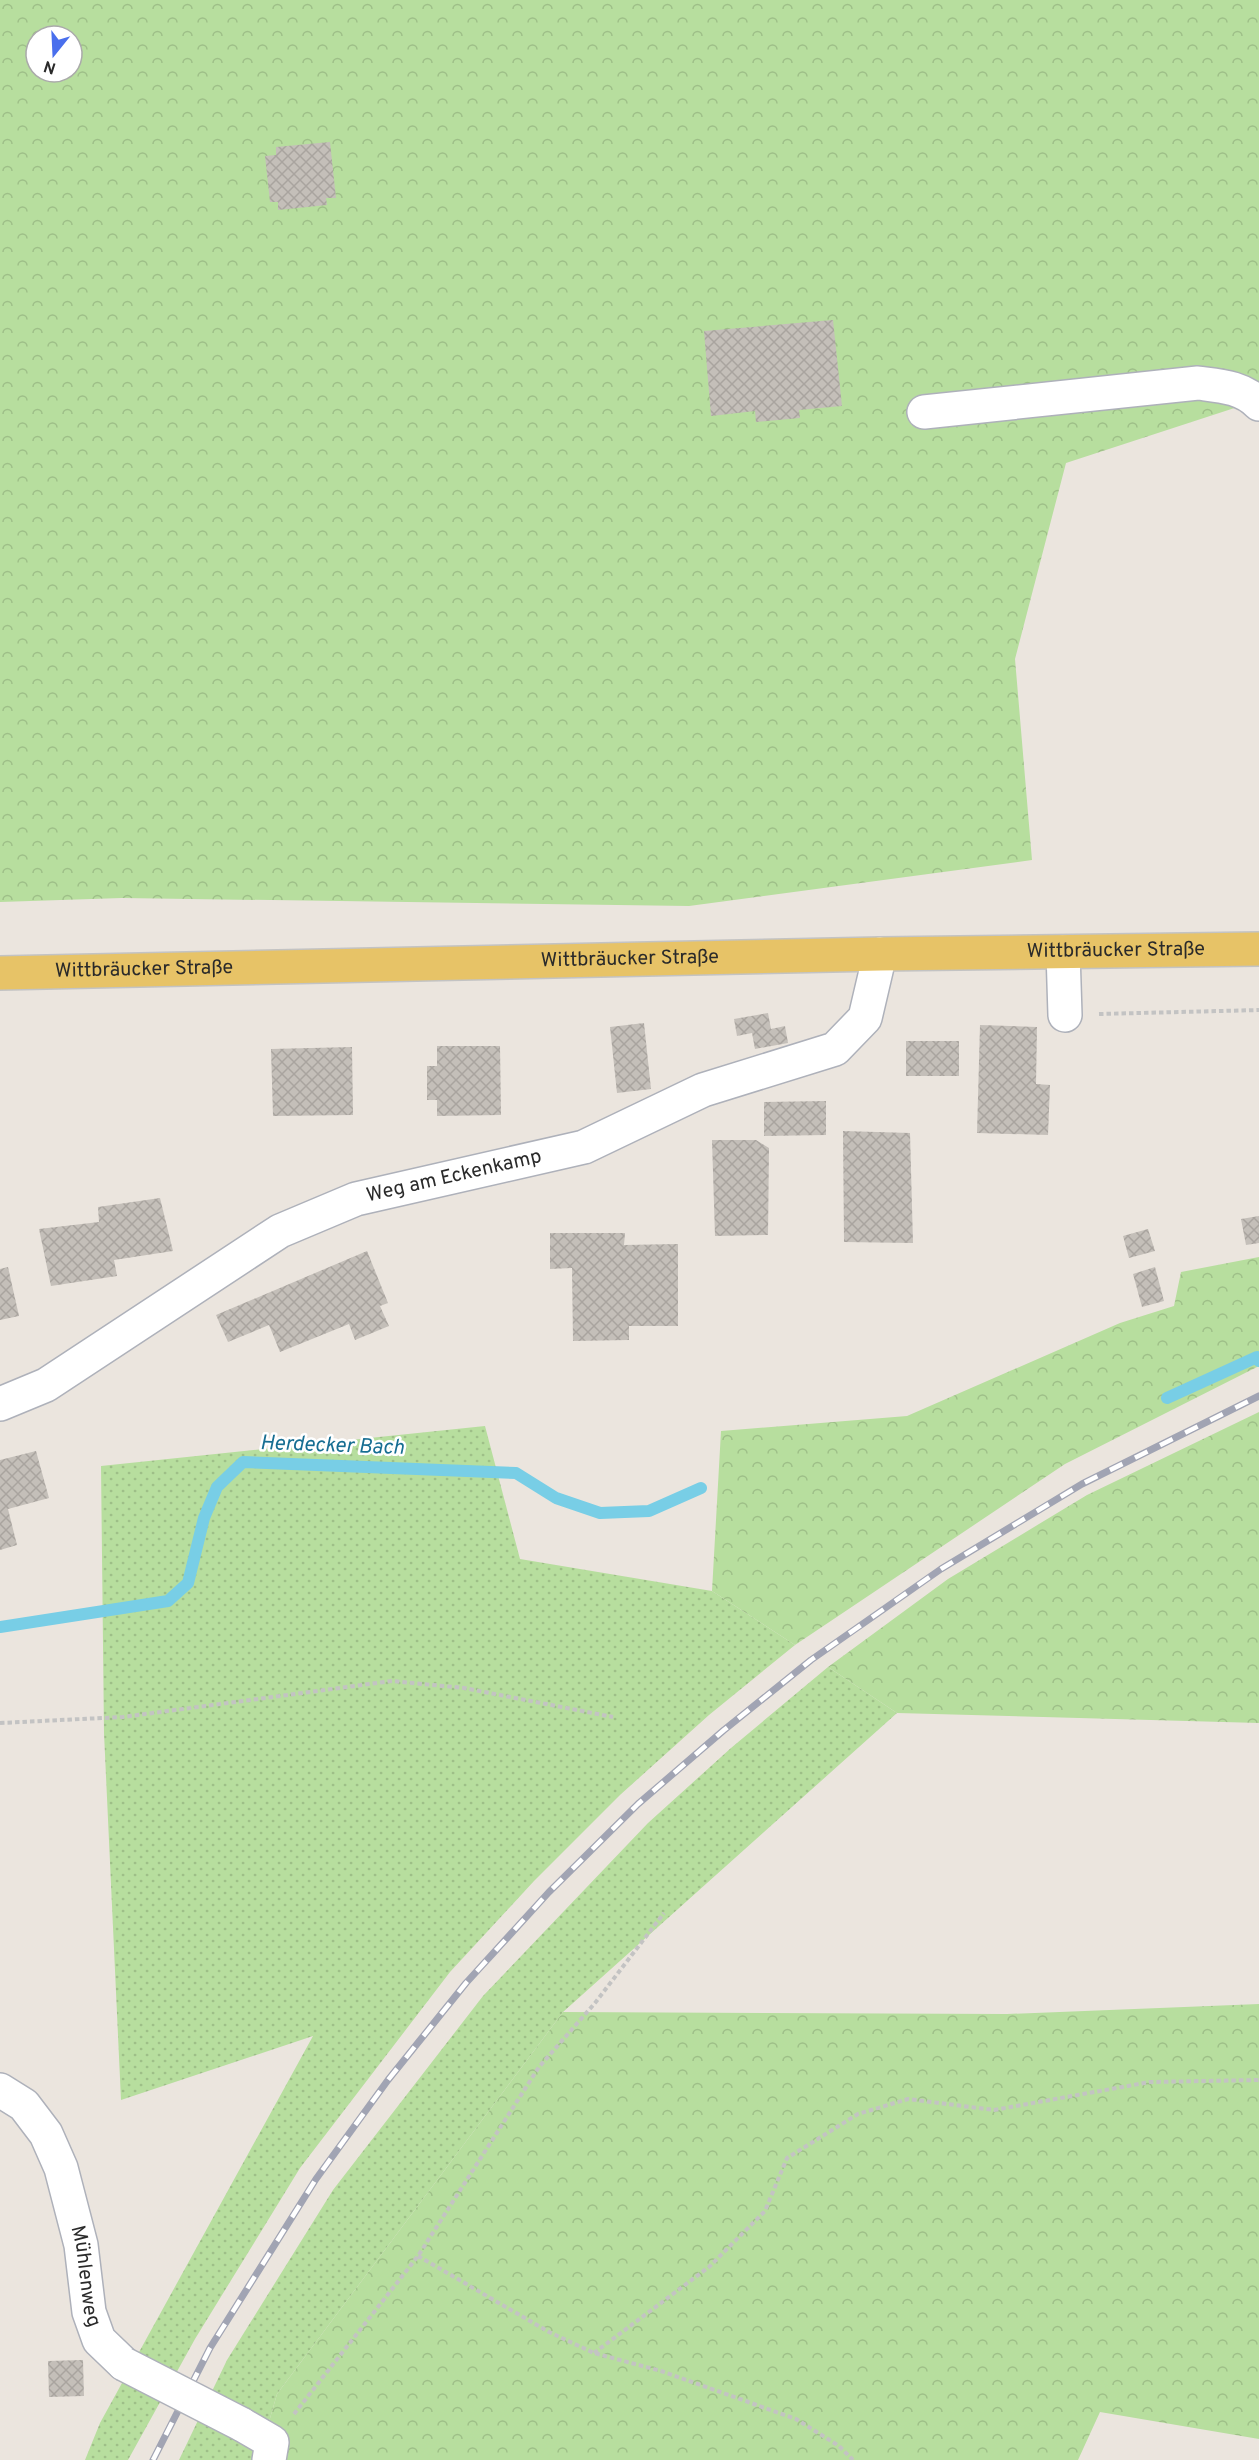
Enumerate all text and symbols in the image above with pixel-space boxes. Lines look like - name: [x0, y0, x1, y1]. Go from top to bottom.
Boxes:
- north arrow: [24, 24, 84, 84]
- text: N: [41, 55, 59, 78]
- street label: Wittbräucker Straße: [1026, 937, 1205, 965]
- street label: Wittbräucker Straße: [540, 944, 719, 974]
- street label: Wittbräucker Straße: [55, 955, 233, 985]
- street label: Weg am Eckenkamp: [364, 1144, 544, 1209]
- water label: Herdecker Bach: [259, 1430, 405, 1462]
- street label: Mühlenweg: [63, 2223, 106, 2331]

